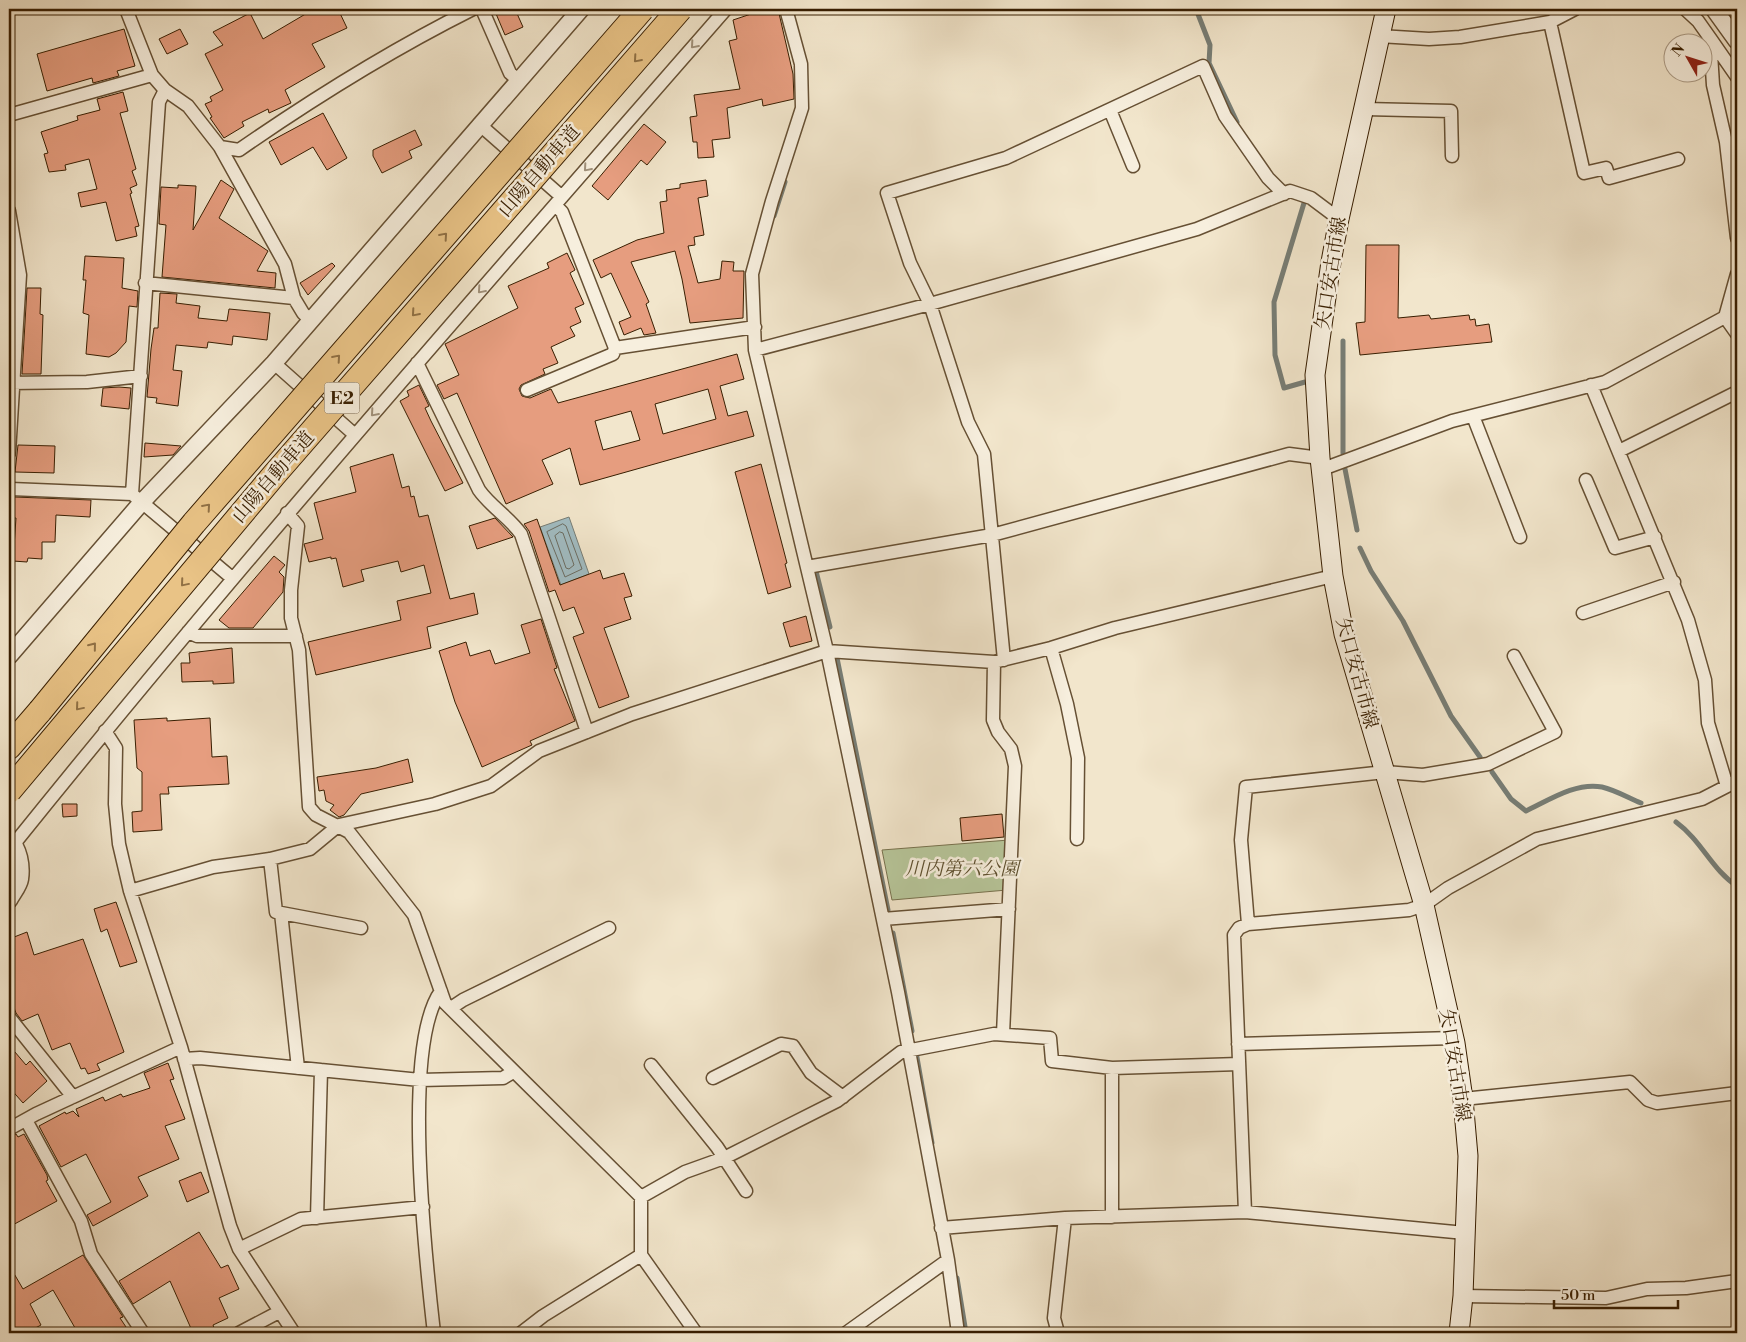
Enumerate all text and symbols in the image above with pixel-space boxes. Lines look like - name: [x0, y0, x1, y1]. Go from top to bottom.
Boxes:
- north arrow: [1664, 32, 1714, 82]
- one-way arrow: [691, 40, 700, 49]
- text: N: [1668, 40, 1689, 60]
- one-way arrow: [633, 53, 642, 62]
- street label: 山陽自動車道: [493, 120, 585, 222]
- one-way arrow: [584, 162, 593, 171]
- street label: 矢口安古市線: [1310, 215, 1352, 331]
- one-way arrow: [438, 232, 447, 241]
- one-way arrow: [478, 285, 487, 294]
- one-way arrow: [412, 308, 421, 317]
- one-way arrow: [331, 355, 340, 364]
- road number: E2: [324, 382, 360, 413]
- one-way arrow: [371, 407, 380, 416]
- street label: 山陽自動車道: [227, 426, 319, 528]
- one-way arrow: [202, 504, 210, 513]
- one-way arrow: [180, 577, 189, 586]
- street label: 矢口安古市線: [1331, 615, 1383, 731]
- one-way arrow: [87, 643, 95, 652]
- one-way arrow: [77, 701, 85, 710]
- park label: 川内第六公園: [905, 857, 1022, 881]
- street label: 矢口安古市線: [1434, 1007, 1476, 1123]
- scale bar: [1554, 1277, 1677, 1309]
- text: 50 m: [1561, 1286, 1595, 1305]

